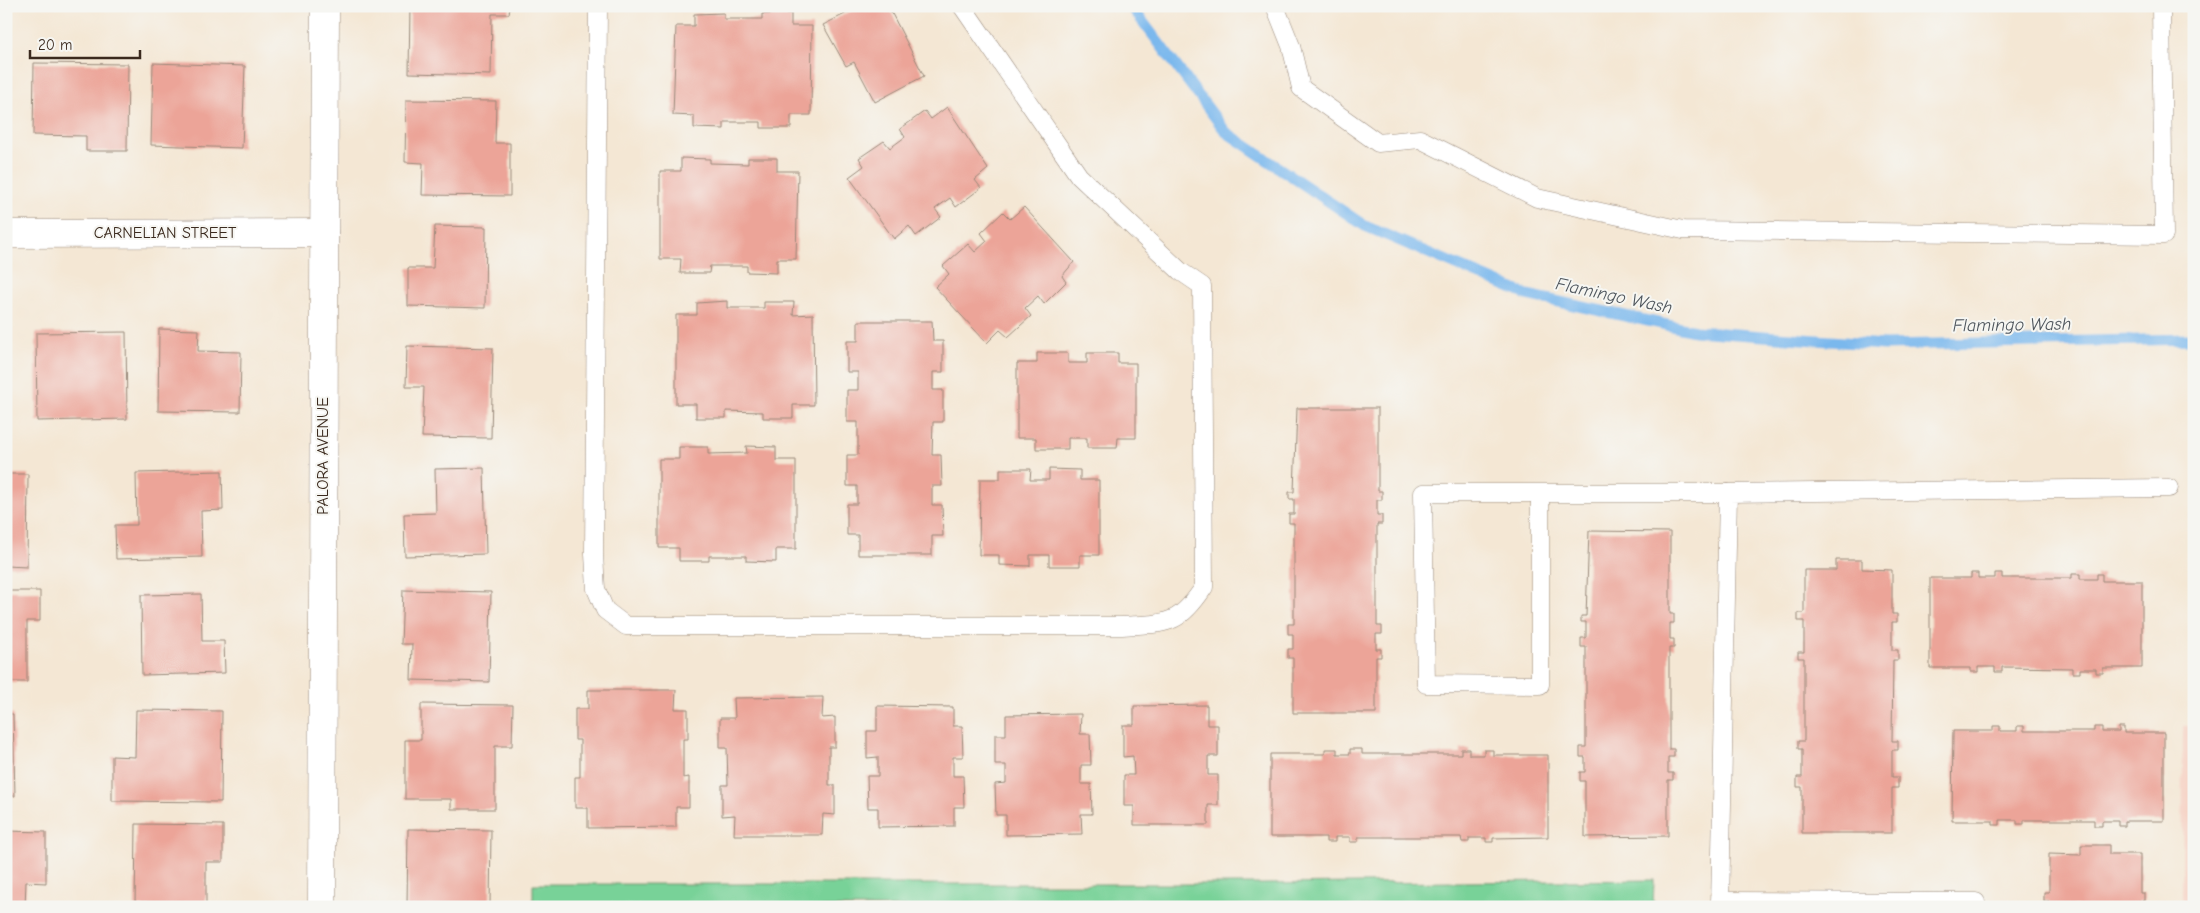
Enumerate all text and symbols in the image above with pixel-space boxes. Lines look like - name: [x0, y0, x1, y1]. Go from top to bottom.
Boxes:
- scale bar: [30, 28, 140, 60]
- text: 20 m: [38, 36, 72, 54]
- street label: CARNELIAN STREET: [94, 224, 237, 242]
- water label: Flamingo Wash: [1554, 273, 1674, 319]
- water label: Flamingo Wash: [1952, 313, 2072, 337]
- street label: PALORA AVENUE: [314, 397, 332, 515]

